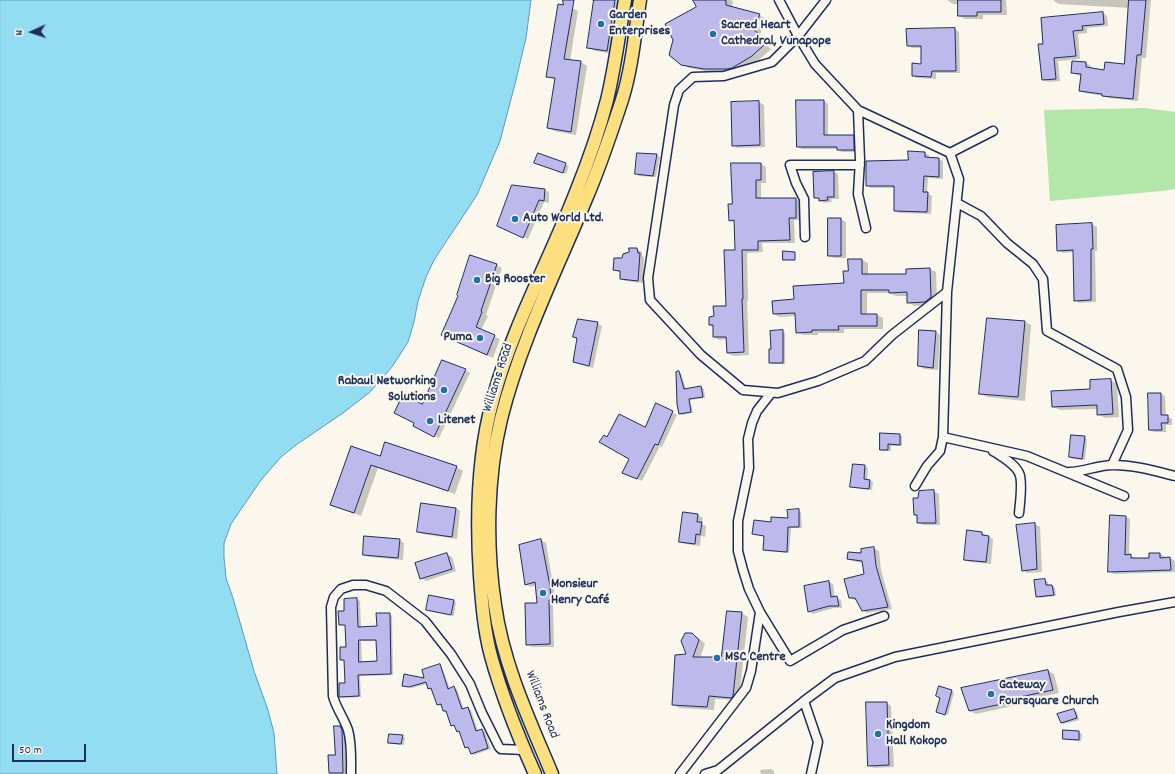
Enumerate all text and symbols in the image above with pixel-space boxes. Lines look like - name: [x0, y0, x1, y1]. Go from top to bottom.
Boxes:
- place label: Garden Enterprises: [609, 8, 671, 40]
- north arrow: [12, 12, 52, 52]
- place label: Sacred Heart Cathedral, Vunapope: [721, 18, 831, 50]
- marker: Garden Enterprises: [596, 19, 606, 29]
- text: N: [12, 29, 28, 36]
- marker: Sacred Heart Cathedral, Vunapope: [708, 29, 718, 39]
- place label: Auto World Ltd.: [523, 211, 604, 227]
- marker: Auto World Ltd.: [510, 214, 520, 224]
- place label: Big Rooster: [485, 272, 545, 288]
- marker: Big Rooster: [472, 275, 482, 285]
- place label: Puma: [443, 330, 472, 346]
- marker: Puma: [475, 333, 485, 343]
- street label: Williams Road: [480, 342, 518, 414]
- place label: Rabaul Networking Solutions: [338, 374, 436, 406]
- marker: Rabaul Networking Solutions: [439, 385, 449, 395]
- place label: Litenet: [438, 413, 475, 429]
- marker: Litenet: [425, 416, 435, 426]
- place label: Monsieur Henry Café: [551, 577, 609, 610]
- marker: Monsieur Henry Café: [538, 588, 548, 598]
- place label: MSC Centre: [725, 650, 786, 666]
- marker: MSC Centre: [712, 653, 722, 663]
- street label: Williams Road: [520, 669, 562, 741]
- place label: Gateway Foursquare Church: [999, 678, 1099, 710]
- marker: Gateway Foursquare Church: [986, 689, 996, 699]
- place label: Kingdom Hall Kokopo: [886, 718, 947, 750]
- marker: Kingdom Hall Kokopo: [873, 729, 883, 739]
- scale bar: [14, 736, 88, 762]
- text: 50 m: [19, 742, 42, 759]

